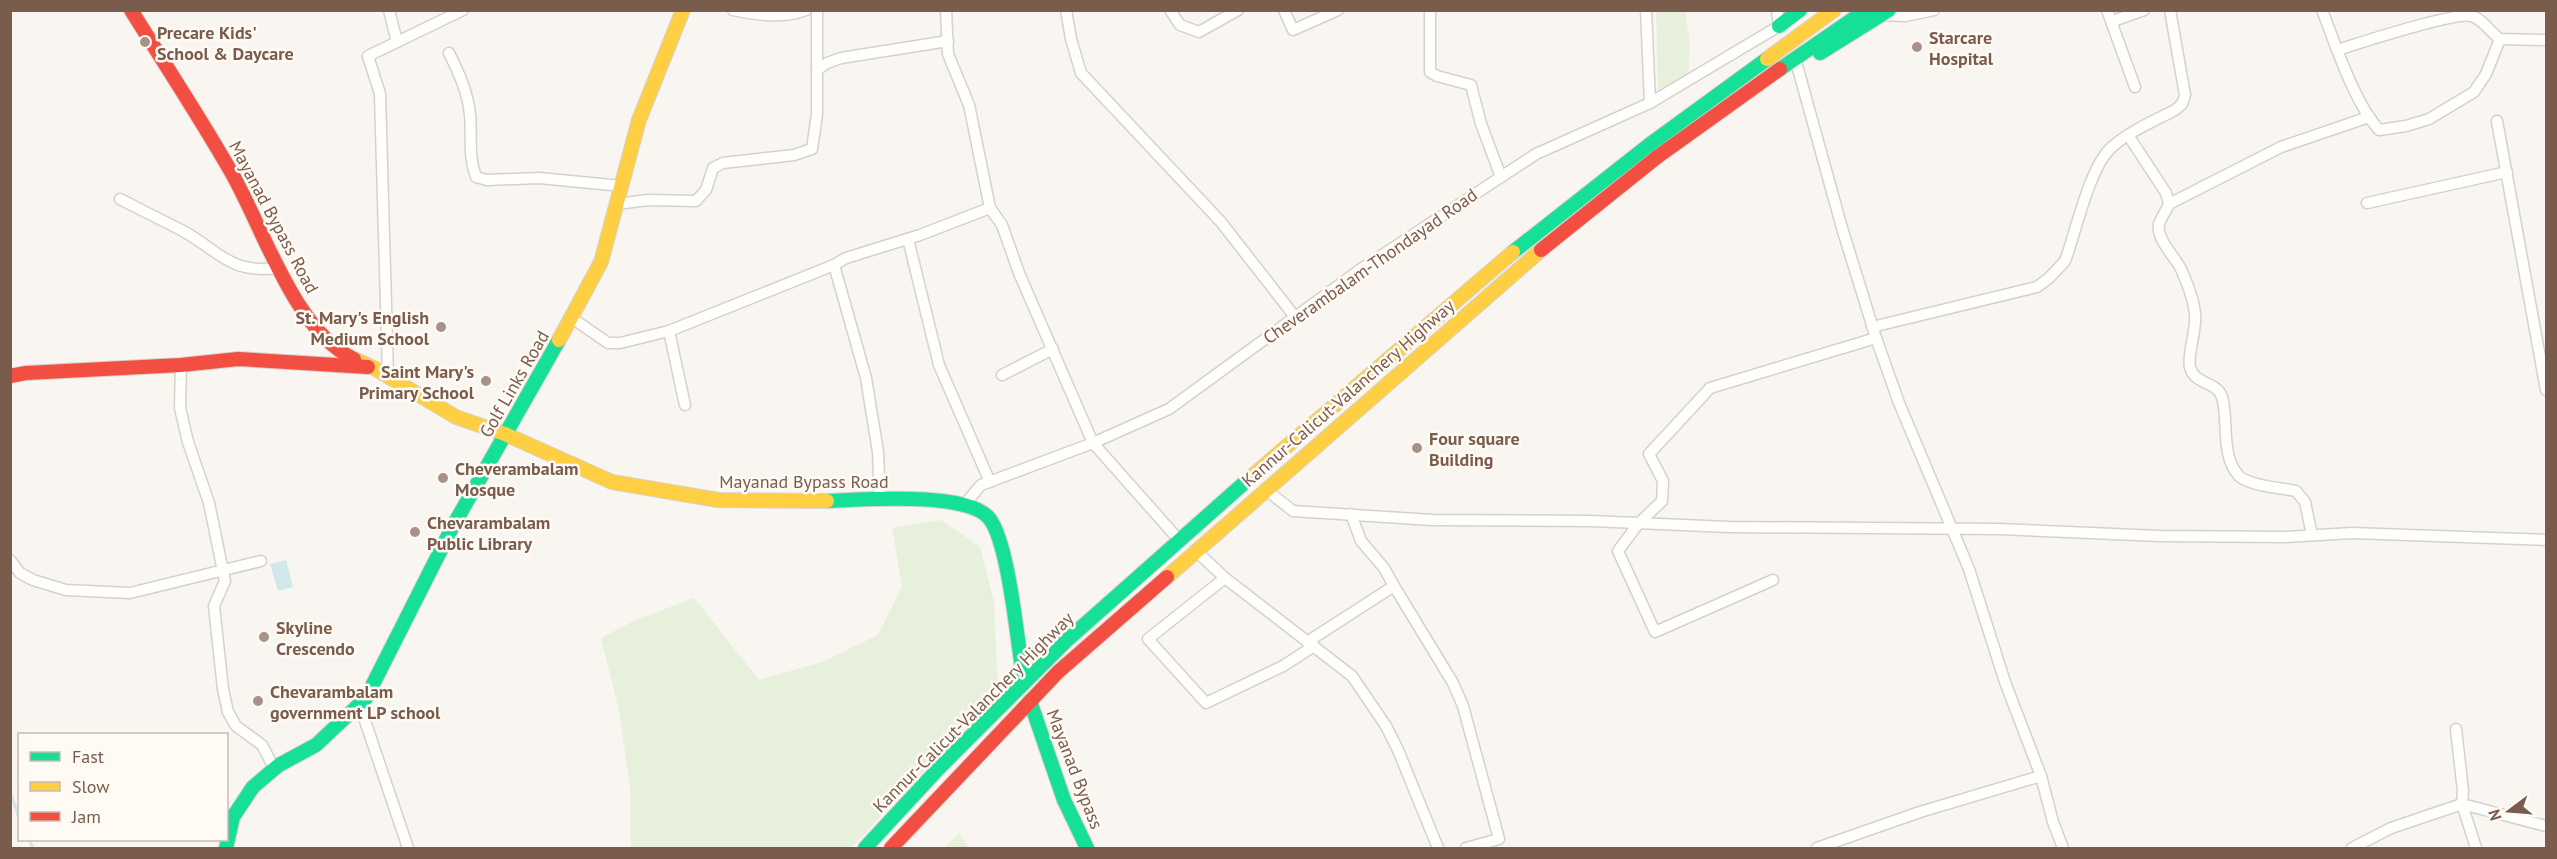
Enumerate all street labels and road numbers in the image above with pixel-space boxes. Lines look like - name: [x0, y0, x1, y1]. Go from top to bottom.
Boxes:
- street label: Mayanad Bypass Road: [224, 137, 324, 297]
- street label: Cheverambalam-Thondayad Road: [1258, 183, 1482, 349]
- street label: Kannur-Calicut-Valanchery Highway: [1237, 294, 1460, 492]
- street label: Golf Links Road: [474, 326, 554, 442]
- street label: Mayanad Bypass Road: [719, 470, 889, 493]
- street label: Kannur-Calicut-Valanchery Highway: [868, 606, 1079, 817]
- street label: Mayanad Bypass: [1042, 706, 1108, 832]

